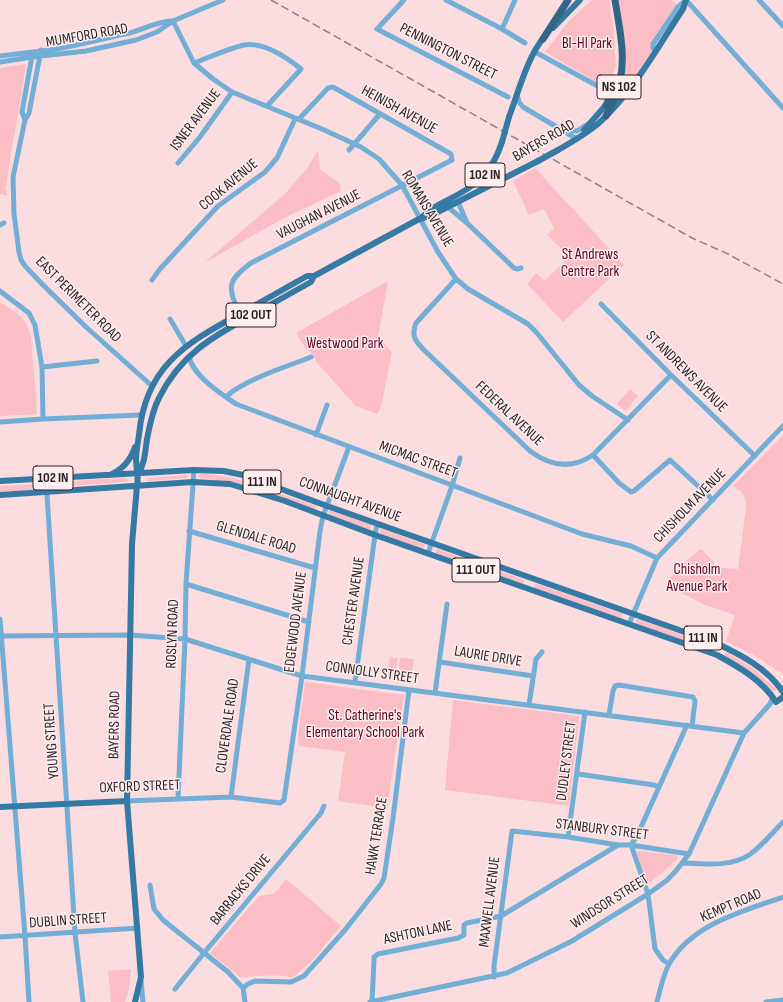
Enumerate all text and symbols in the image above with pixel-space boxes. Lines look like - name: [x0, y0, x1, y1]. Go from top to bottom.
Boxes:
- street label: MUMFORD ROAD: [45, 20, 129, 52]
- street label: PENNINGTON STREET: [396, 20, 500, 84]
- park label: BI-HI Park: [562, 35, 612, 53]
- road number: NS 102: [597, 75, 641, 99]
- street label: HEINISH AVENUE: [358, 82, 440, 138]
- street label: ISNER AVENUE: [167, 86, 225, 154]
- street label: BAYERS ROAD: [510, 116, 578, 166]
- street label: COOK AVENUE: [196, 155, 262, 215]
- road number: 102 IN: [465, 163, 505, 187]
- street label: ROMANS AVENUE: [397, 167, 457, 251]
- street label: VAUGHAN AVENUE: [274, 186, 364, 244]
- park label: St Andrews Centre Park: [561, 246, 619, 281]
- street label: EAST PERIMETER ROAD: [31, 253, 125, 347]
- road number: 102 OUT: [226, 303, 276, 327]
- street label: ST ANDREWS AVENUE: [641, 327, 731, 417]
- park label: Westwood Park: [307, 335, 383, 353]
- street label: FEDERAL AVENUE: [471, 378, 547, 450]
- street label: MICMAC STREET: [376, 438, 460, 482]
- street label: CHISHOLM AVENUE: [650, 465, 730, 547]
- road number: 102 IN: [33, 466, 73, 490]
- road number: 111 IN: [243, 470, 281, 494]
- street label: CONNAUGHT AVENUE: [296, 473, 404, 527]
- street label: GLENDALE ROAD: [214, 517, 298, 559]
- street label: CHESTER AVENUE: [339, 556, 369, 646]
- road number: 111 OUT: [452, 558, 500, 582]
- park label: Chisholm Avenue Park: [666, 561, 728, 596]
- street label: EDGEWOOD AVENUE: [281, 570, 311, 674]
- street label: ROSLYN ROAD: [163, 599, 183, 669]
- road number: 111 IN: [684, 626, 722, 650]
- street label: LAURIE DRIVE: [453, 643, 523, 671]
- street label: CONNOLLY STREET: [324, 658, 420, 688]
- street label: CLOVERDALE ROAD: [212, 678, 244, 774]
- street label: BAYERS ROAD: [105, 691, 125, 759]
- street label: YOUNG STREET: [40, 702, 64, 780]
- park label: St. Catherine's Elementary School Park: [306, 707, 424, 742]
- street label: DUDLEY STREET: [553, 720, 581, 802]
- street label: OXFORD STREET: [99, 777, 181, 797]
- street label: HAWK TERRACE: [362, 796, 392, 876]
- street label: STANBURY STREET: [555, 815, 649, 845]
- street label: BARRACKS DRIVE: [207, 851, 275, 929]
- street label: MAXWELL AVENUE: [475, 856, 505, 948]
- street label: WINDSOR STREET: [568, 871, 652, 933]
- street label: KEMPT ROAD: [698, 885, 764, 927]
- street label: DUBLIN STREET: [29, 909, 107, 933]
- street label: ASHTON LANE: [382, 917, 454, 949]

